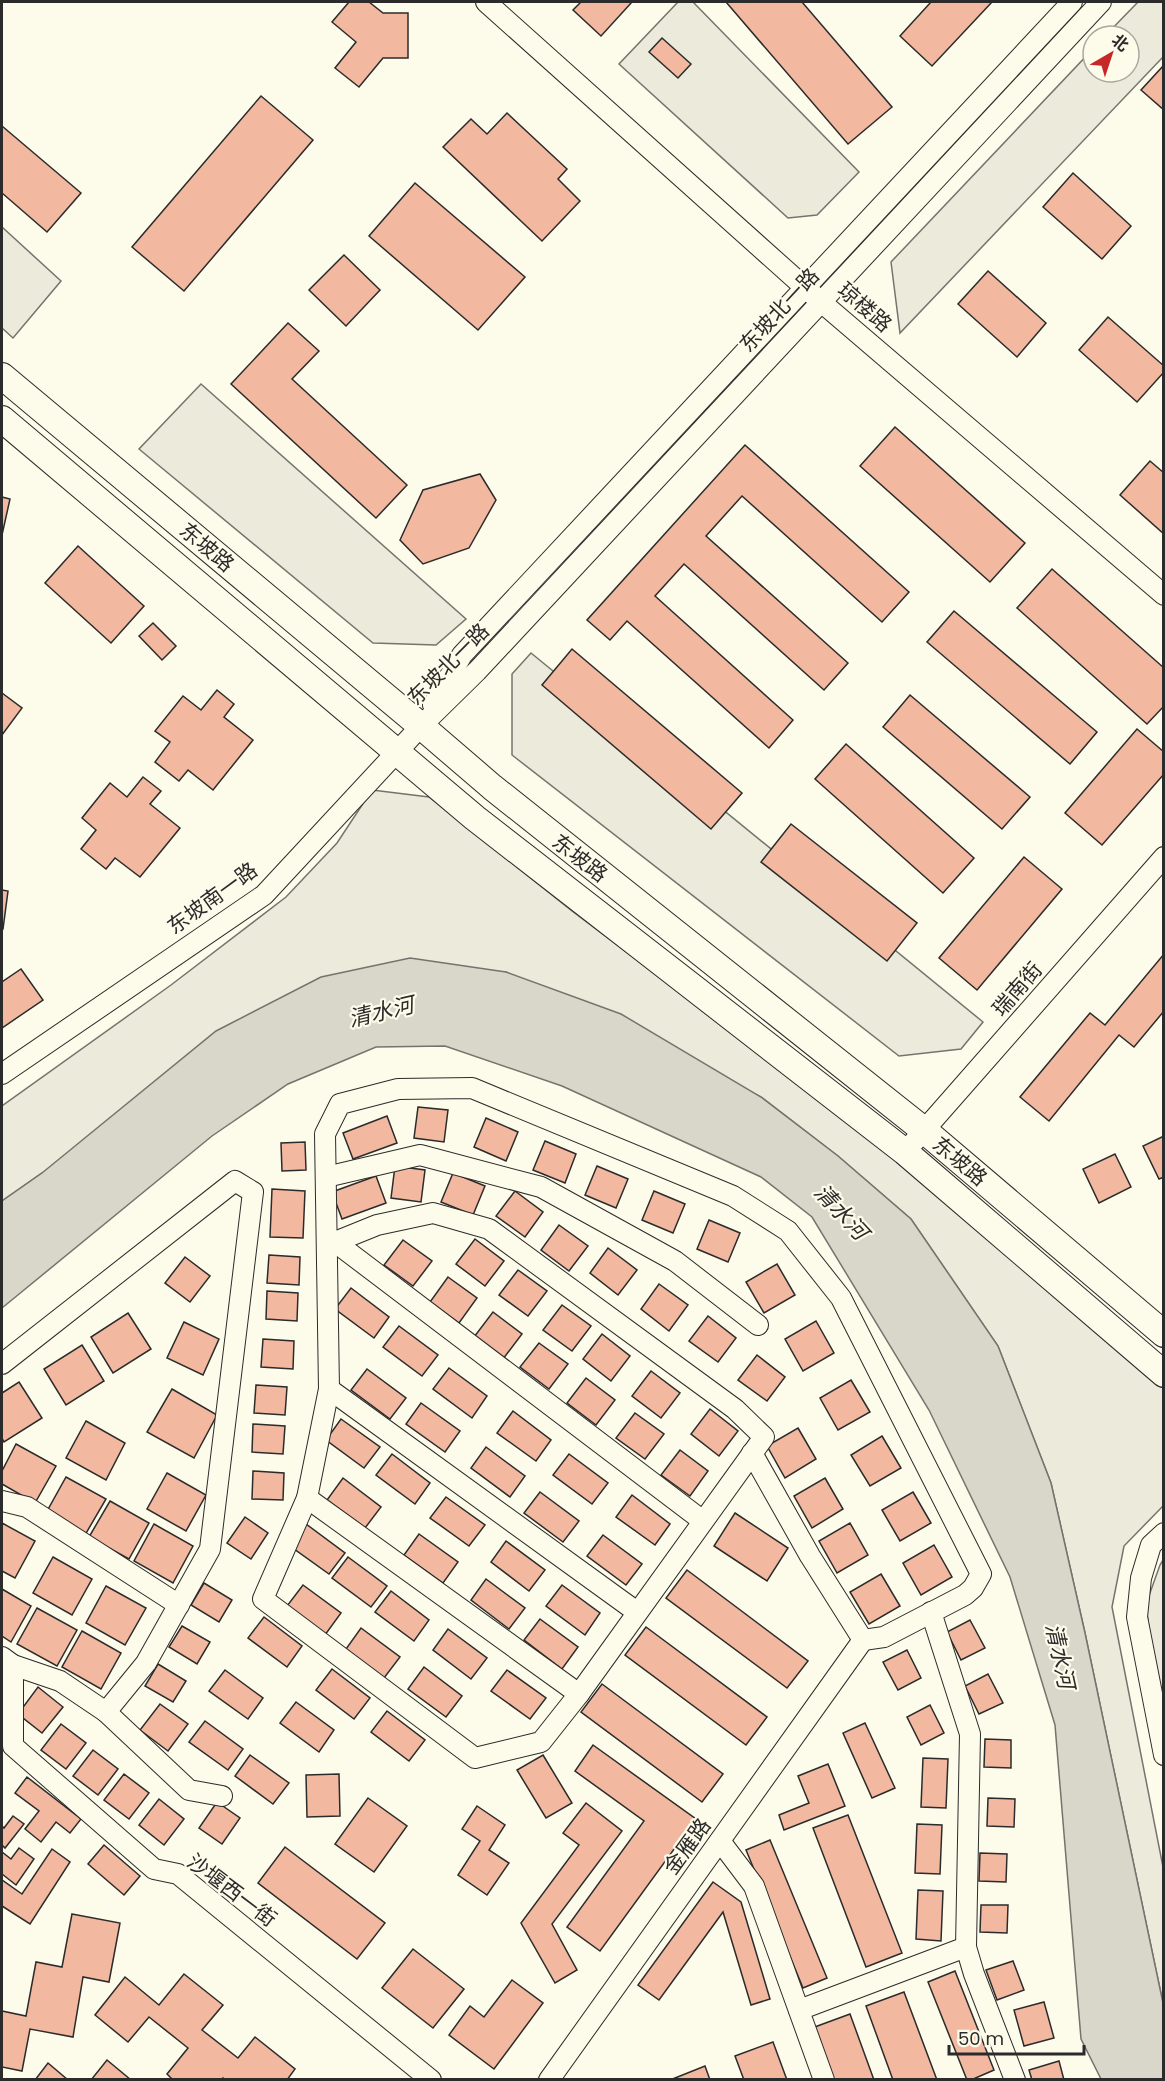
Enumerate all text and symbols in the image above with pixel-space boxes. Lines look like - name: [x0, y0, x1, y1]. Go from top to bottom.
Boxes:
- north arrow: [1081, 24, 1141, 84]
- text: 北: [1107, 29, 1134, 57]
- street label: 东坡北一路: [733, 262, 825, 358]
- street label: 琼楼路: [832, 275, 898, 339]
- street label: 东坡路: [174, 516, 240, 578]
- street label: 东坡北一路: [401, 617, 495, 711]
- street label: 东坡路: [546, 827, 614, 889]
- street label: 东坡南一路: [161, 855, 263, 941]
- street label: 瑞南街: [985, 956, 1049, 1022]
- water label: 清水河: [345, 989, 421, 1035]
- street label: 东坡路: [927, 1130, 993, 1192]
- water label: 清水河: [807, 1177, 878, 1250]
- water label: 清水河: [1038, 1620, 1083, 1695]
- street label: 金雁路: [657, 1812, 717, 1880]
- street label: 沙堰西一街: [181, 1847, 283, 1933]
- scale bar: [949, 2018, 1084, 2056]
- text: 50 m: [958, 2026, 1004, 2051]

